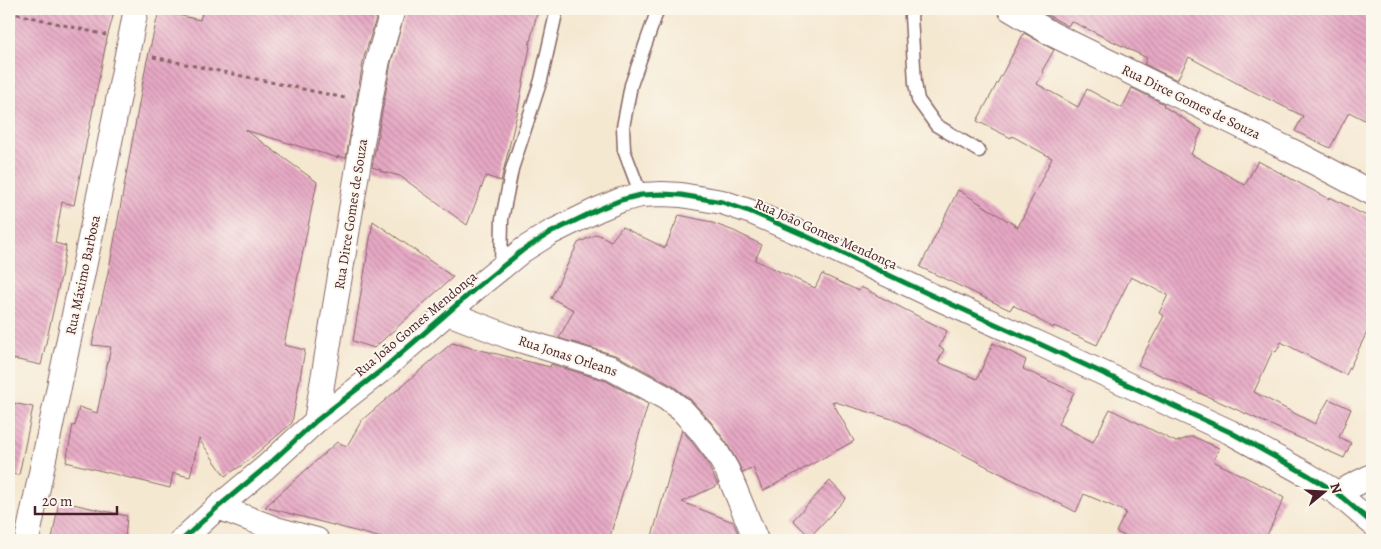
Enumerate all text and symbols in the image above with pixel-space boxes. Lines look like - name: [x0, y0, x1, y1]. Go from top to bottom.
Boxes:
- street label: Rua Dirce Gomes de Souza: [1118, 60, 1264, 144]
- street label: Rua Dirce Gomes de Souza: [330, 137, 372, 291]
- street label: Rua João Gomes Mendonça: [752, 194, 901, 274]
- street label: Rua Máximo Barbosa: [61, 213, 105, 337]
- street label: Rua João Gomes Mendonça: [351, 267, 482, 381]
- street label: Rua Jonas Orleans: [516, 331, 620, 381]
- north arrow: [1298, 466, 1348, 516]
- text: N: [1325, 480, 1346, 496]
- scale bar: [35, 484, 118, 516]
- text: 20 m: [42, 491, 73, 511]

